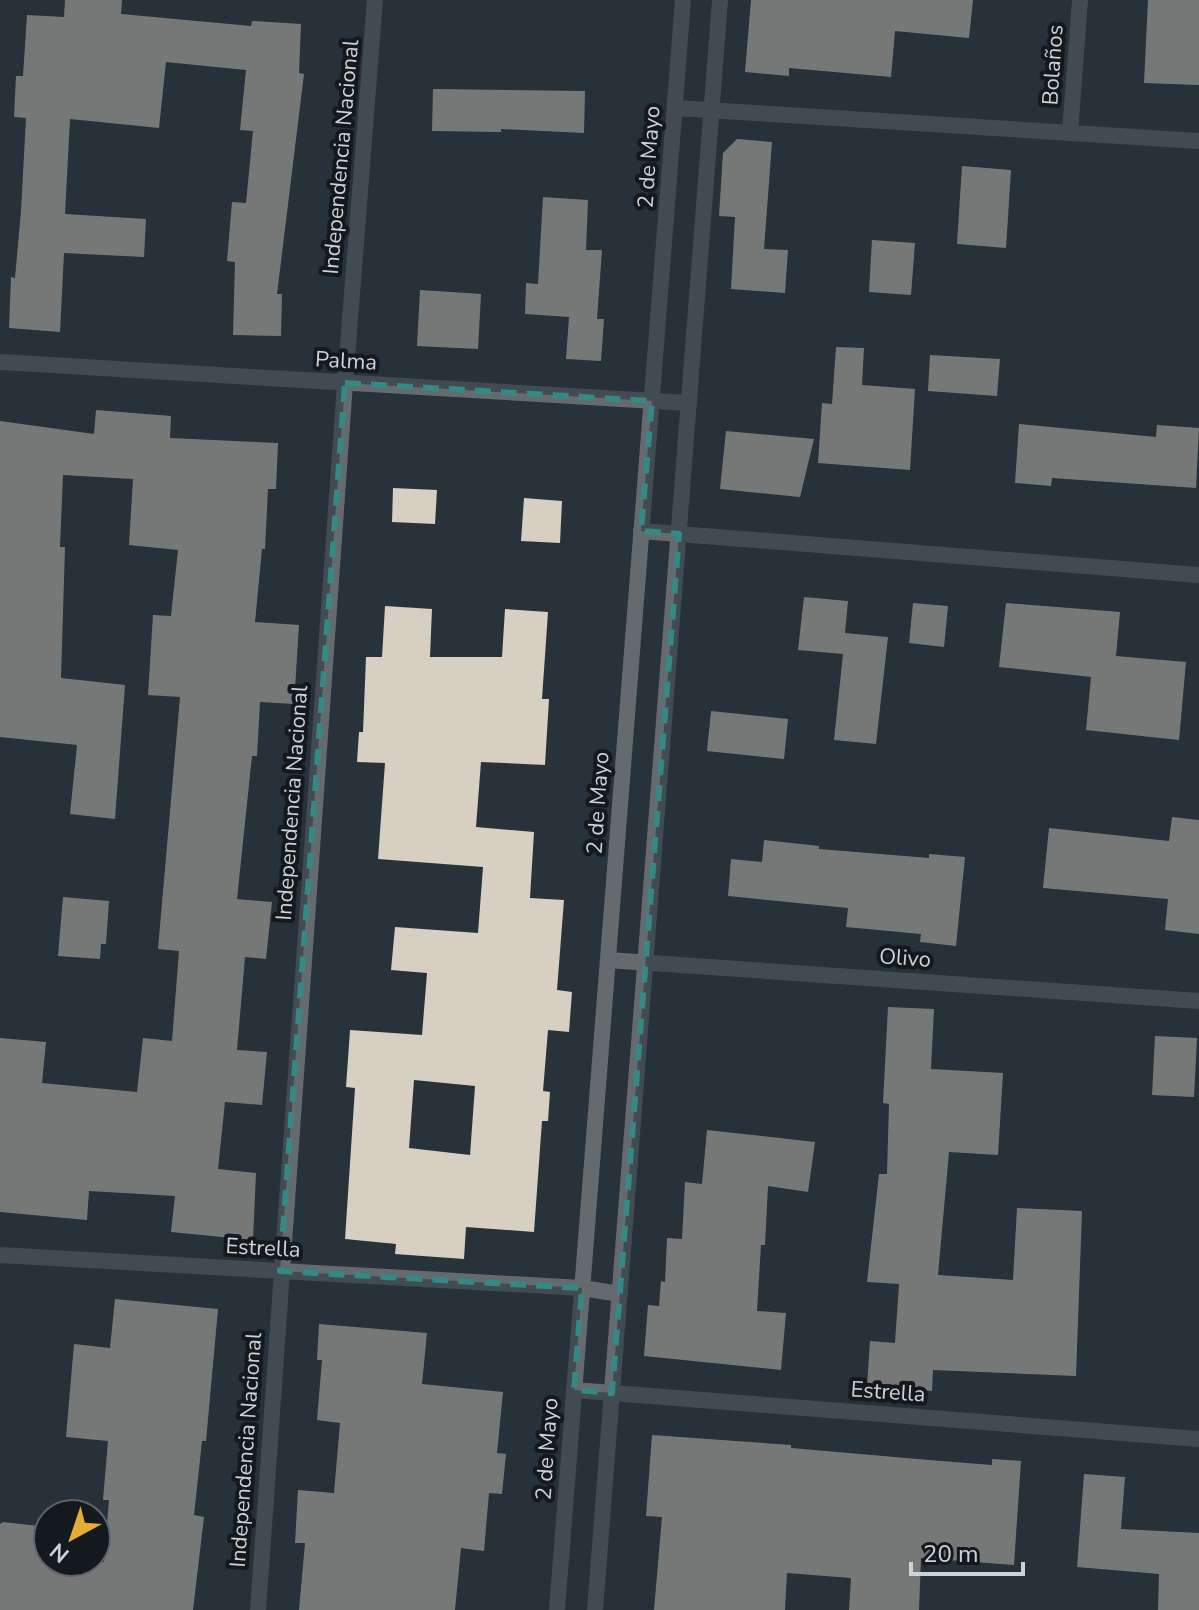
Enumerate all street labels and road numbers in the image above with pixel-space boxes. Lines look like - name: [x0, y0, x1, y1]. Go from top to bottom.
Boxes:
- street label: Bolaños: [1035, 24, 1071, 106]
- street label: Independencia Nacional: [316, 38, 366, 276]
- street label: 2 de Mayo: [630, 105, 668, 209]
- street label: Palma: [314, 344, 378, 378]
- street label: Independencia Nacional: [269, 684, 315, 921]
- street label: 2 de Mayo: [579, 751, 617, 855]
- street label: Olivo: [878, 941, 932, 975]
- street label: Estrella: [225, 1231, 301, 1265]
- street label: Independencia Nacional: [223, 1331, 269, 1568]
- street label: Estrella: [850, 1374, 926, 1410]
- street label: 2 de Mayo: [528, 1397, 566, 1501]

